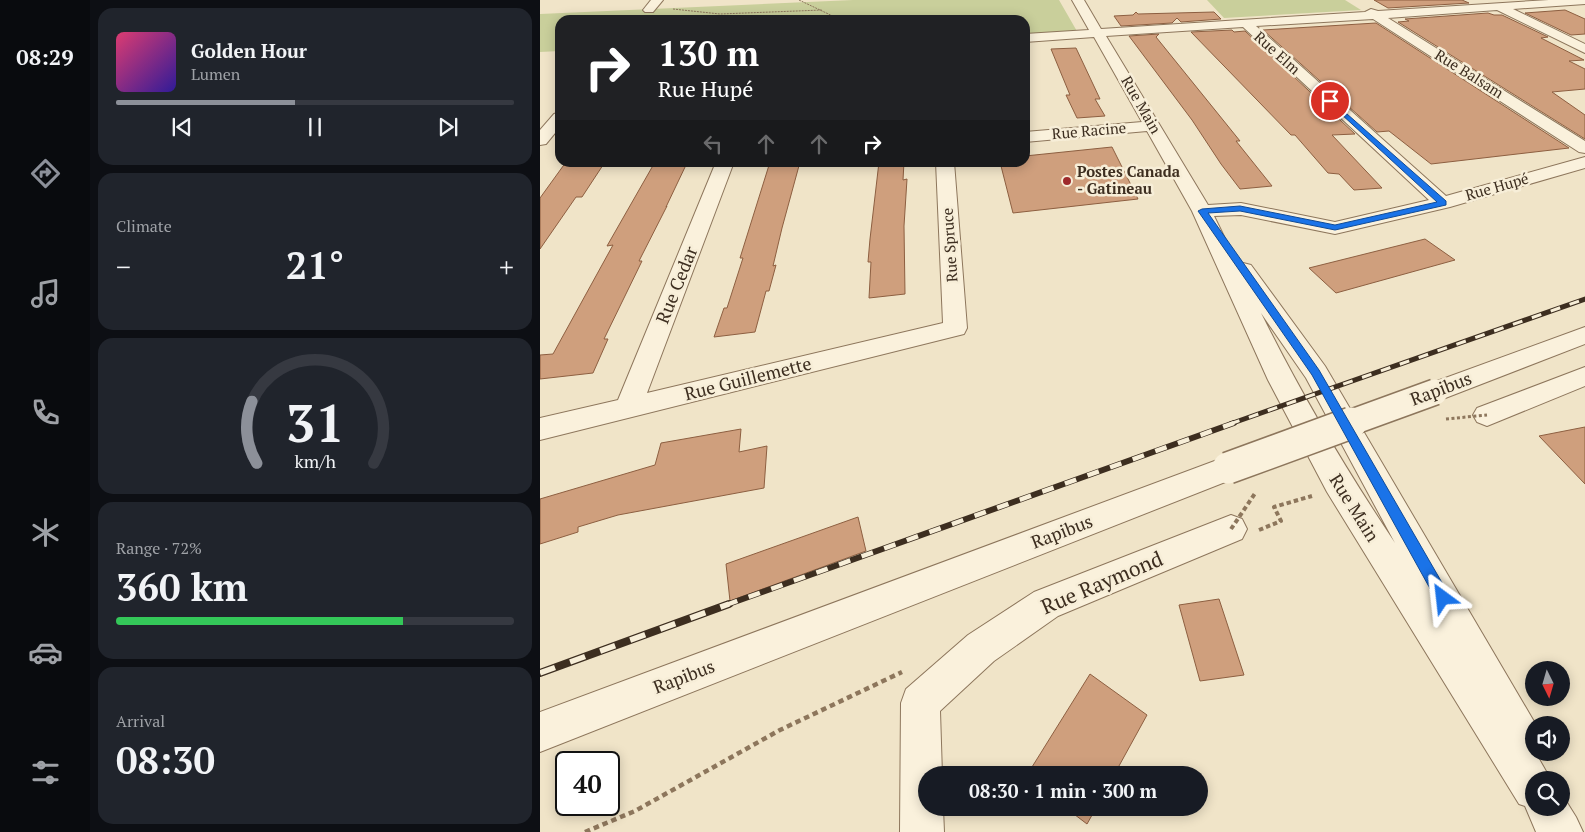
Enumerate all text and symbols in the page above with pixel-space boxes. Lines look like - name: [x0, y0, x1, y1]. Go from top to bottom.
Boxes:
- street label: Rue Elm: [1250, 26, 1305, 78]
- text: 130 m: [658, 30, 759, 76]
- icon: right: [575, 35, 640, 100]
- text: Golden Hour: [191, 38, 307, 63]
- text: 08:29: [16, 42, 74, 71]
- street label: Rue Balsam: [1431, 44, 1508, 102]
- text: Lumen: [191, 63, 240, 85]
- street label: Rue Main: [1117, 72, 1166, 137]
- text: Rue Hupé: [658, 74, 753, 103]
- pin: [1309, 80, 1351, 122]
- icon: arrive: [1316, 87, 1344, 115]
- icon: previous: [168, 113, 196, 141]
- icon: pause: [301, 113, 329, 141]
- icon: next: [434, 113, 462, 141]
- street label: Rue Racine: [1051, 117, 1127, 143]
- icon: left: [699, 130, 727, 158]
- icon: ahead: [752, 130, 780, 158]
- icon: ahead: [805, 130, 833, 158]
- icon: right: [858, 130, 886, 158]
- icon: directions: [28, 156, 63, 191]
- place label: Postes Canada - Gatineau: [1077, 161, 1181, 198]
- street label: Rue Hupé: [1463, 167, 1531, 205]
- marker: Postes Canada - Gatineau: [1061, 175, 1073, 187]
- street label: Rue Spruce: [936, 207, 962, 283]
- text: Climate: [116, 215, 172, 237]
- text: 21°: [286, 240, 344, 290]
- street label: Rue Cedar: [650, 242, 702, 327]
- text: −: [116, 248, 131, 285]
- text: +: [499, 248, 514, 285]
- icon: music: [28, 276, 63, 311]
- street label: Rue Guillemette: [682, 351, 814, 405]
- street label: Rapibus: [1406, 365, 1475, 411]
- text: 31: [286, 388, 344, 457]
- icon: phone: [28, 395, 63, 430]
- text: km/h: [294, 449, 336, 473]
- street label: Rue Main: [1325, 469, 1385, 546]
- street label: Rapibus: [1027, 508, 1096, 554]
- icon: climate: [28, 515, 63, 550]
- text: Range · 72%: [116, 537, 202, 559]
- street label: Rue Raymond: [1037, 544, 1167, 620]
- text: 360 km: [116, 562, 248, 612]
- position arrow: [1416, 571, 1468, 623]
- icon: car: [28, 635, 63, 670]
- street label: Rapibus: [649, 653, 718, 699]
- north arrow: [1525, 661, 1570, 706]
- map controls: [1525, 661, 1570, 816]
- text: Arrival: [116, 710, 165, 732]
- button: sound: [1525, 716, 1570, 761]
- text: 08:30: [116, 735, 215, 785]
- speed limit sign: 40: [555, 751, 620, 816]
- icon: filters: [28, 755, 63, 790]
- button: search: [1525, 771, 1570, 816]
- text: 08:30 · 1 min · 300 m: [969, 778, 1157, 803]

